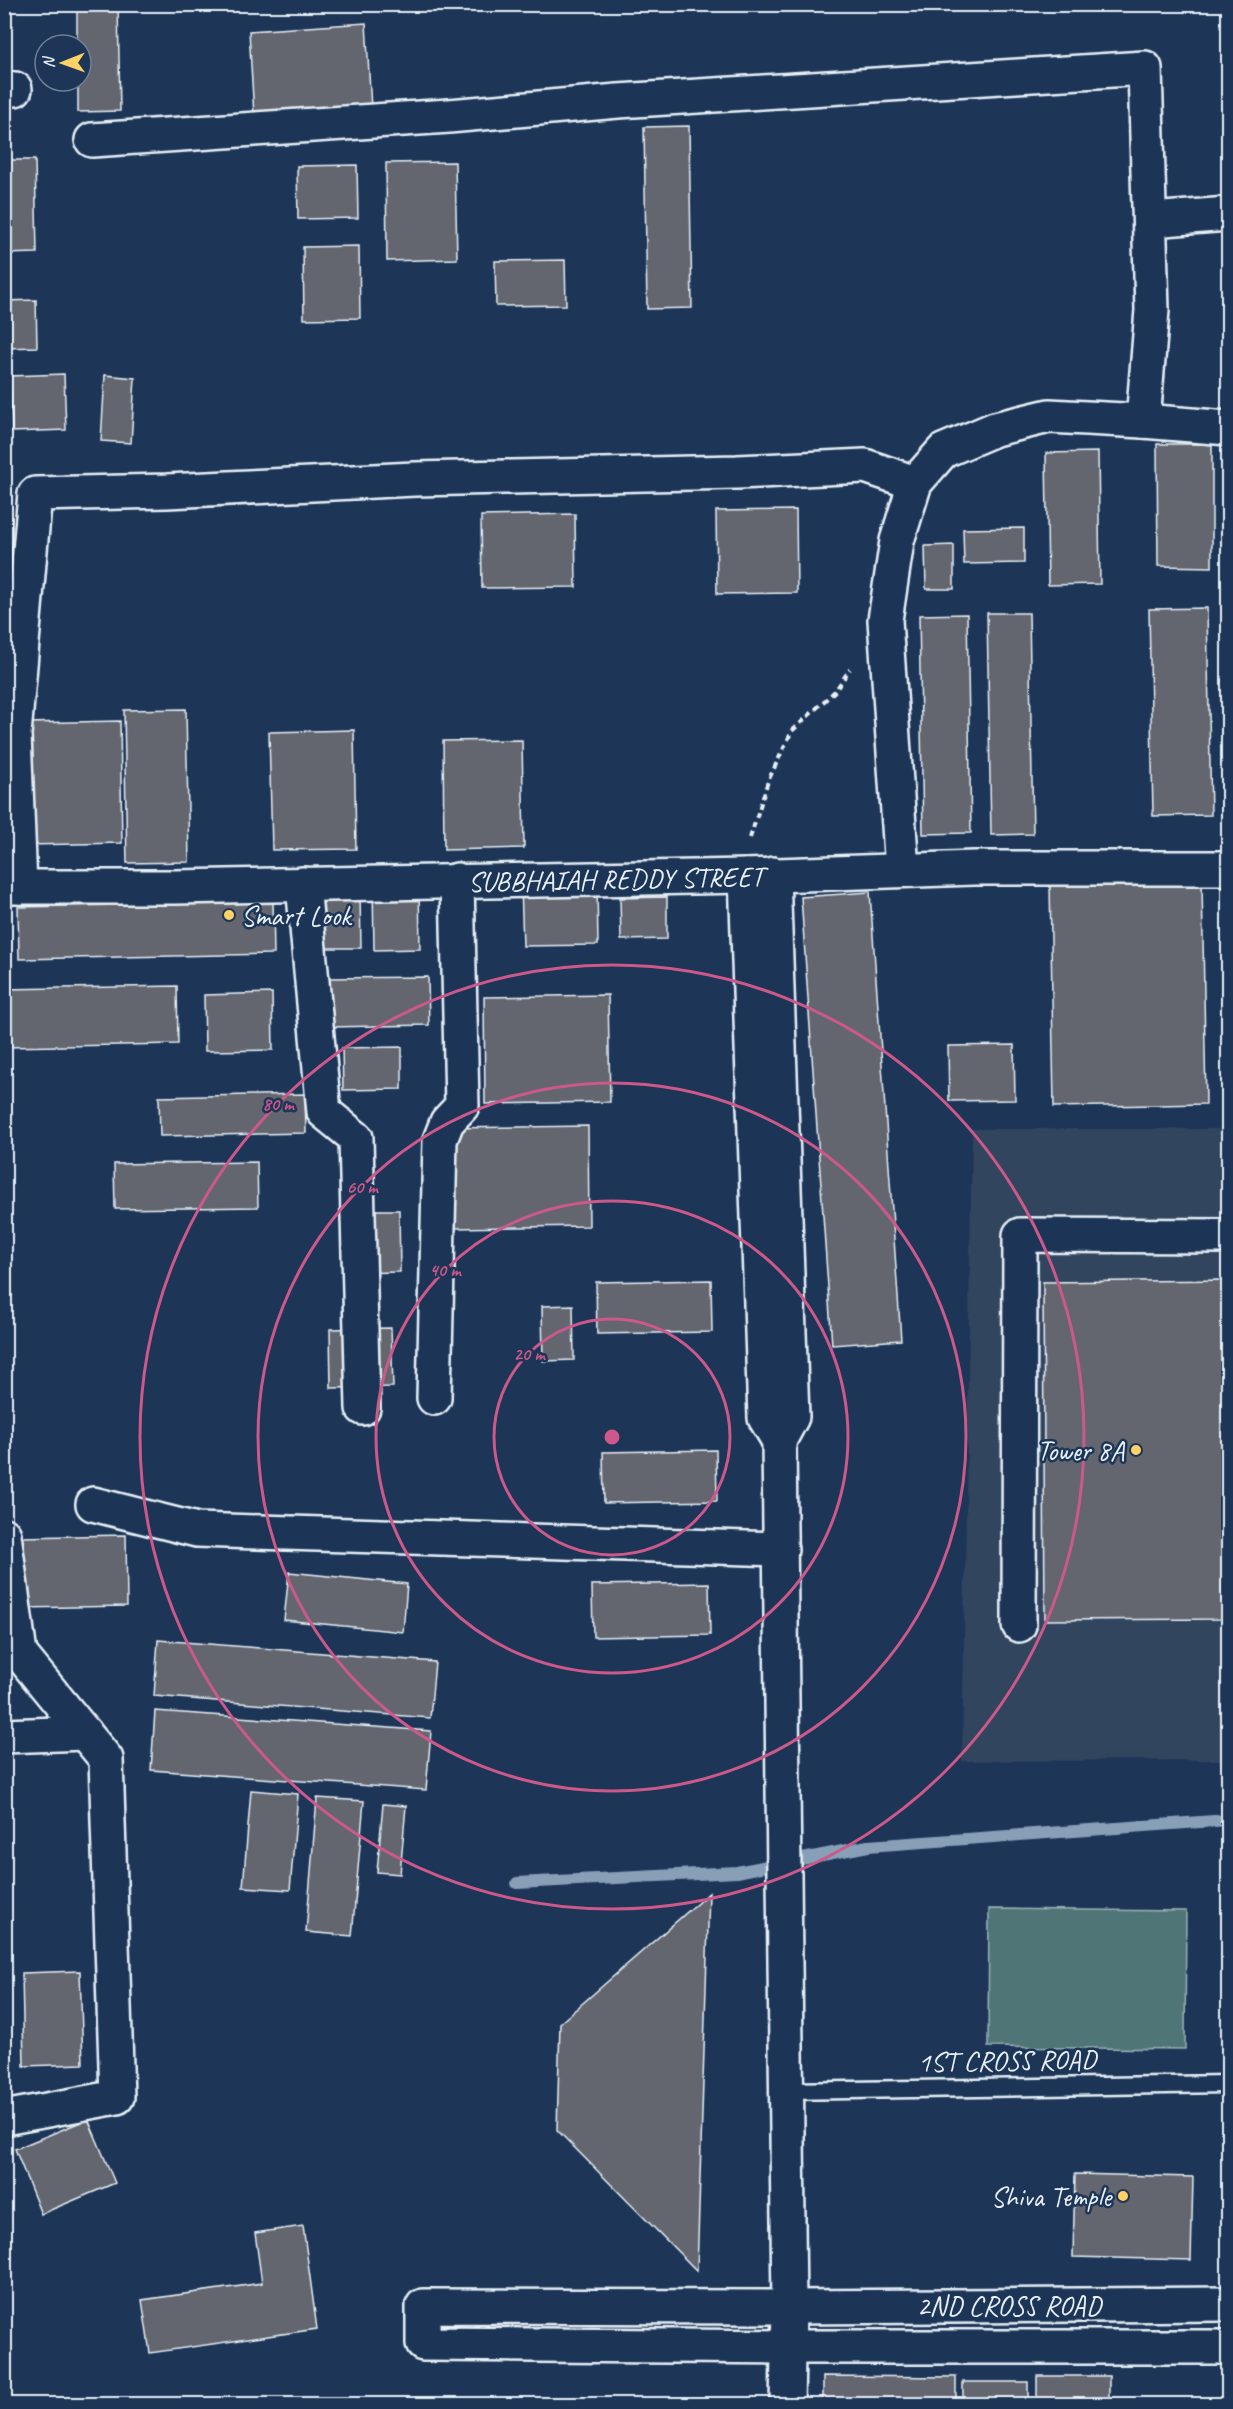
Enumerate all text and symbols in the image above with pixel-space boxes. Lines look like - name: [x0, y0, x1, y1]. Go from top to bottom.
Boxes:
- north arrow: [33, 33, 93, 93]
- text: N: [39, 55, 59, 68]
- street label: SUBBHAIAH REDDY STREET: [468, 858, 770, 899]
- place label: Smart Look: [241, 898, 353, 933]
- marker: Smart Look: [222, 908, 236, 922]
- text: 80 m: [263, 1093, 295, 1115]
- text: 60 m: [346, 1176, 379, 1198]
- text: 40 m: [430, 1259, 462, 1281]
- text: 20 m: [514, 1343, 546, 1365]
- centre of rings: [602, 1427, 622, 1447]
- place label: Tower 8A: [1037, 1433, 1126, 1468]
- marker: Tower 8A: [1129, 1443, 1143, 1457]
- street label: 1ST CROSS ROAD: [918, 2041, 1098, 2080]
- place label: Shiva Temple: [991, 2179, 1113, 2214]
- marker: Shiva Temple: [1116, 2189, 1130, 2203]
- street label: 2ND CROSS ROAD: [917, 2288, 1103, 2323]

